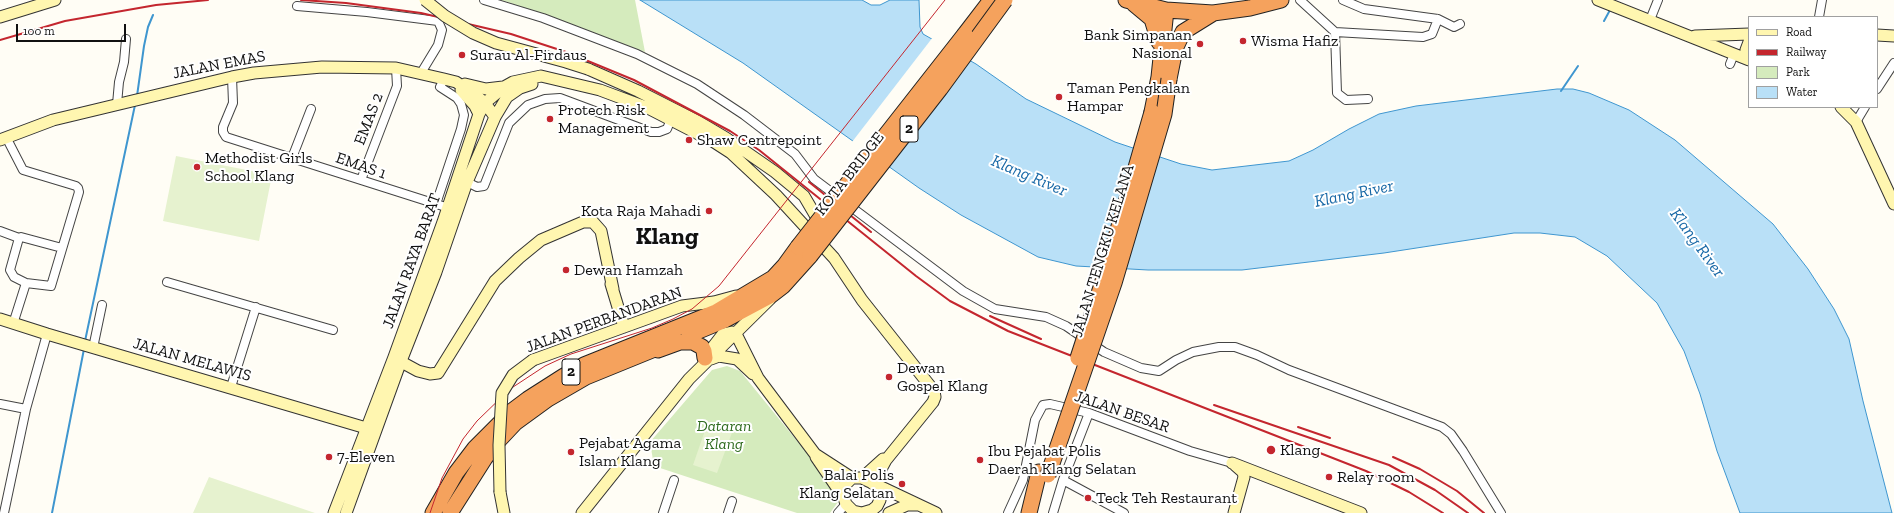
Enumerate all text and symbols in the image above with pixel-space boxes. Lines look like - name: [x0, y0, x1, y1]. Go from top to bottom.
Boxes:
- scale bar: [18, 16, 128, 42]
- legend: [1748, 16, 1878, 108]
- text: 100 m: [23, 24, 55, 38]
- place label: Bank Simpanan Nasional: [1084, 25, 1192, 63]
- text: Road: [1786, 25, 1812, 39]
- place label: Wisma Hafiz: [1251, 31, 1339, 51]
- marker: Wisma Hafiz: [1238, 36, 1248, 46]
- marker: Bank Simpanan Nasional: [1195, 39, 1205, 49]
- place label: Surau Al-Firdaus: [470, 45, 587, 65]
- text: Railway: [1786, 45, 1827, 59]
- street label: JALAN EMAS: [171, 47, 267, 83]
- marker: Surau Al-Firdaus: [457, 50, 467, 60]
- text: Park: [1786, 65, 1810, 79]
- place label: Taman Pengkalan Hampar: [1067, 78, 1190, 116]
- text: Water: [1786, 85, 1818, 99]
- street label: EMAS 2: [350, 90, 388, 148]
- marker: Taman Pengkalan Hampar: [1054, 92, 1064, 102]
- place label: Protech Risk Management: [558, 100, 649, 138]
- marker: Protech Risk Management: [545, 114, 555, 124]
- road number: 2: [900, 116, 918, 142]
- street label: KOTA BRIDGE: [811, 128, 889, 220]
- place label: Shaw Centrepoint: [697, 130, 822, 150]
- marker: Shaw Centrepoint: [684, 135, 694, 145]
- place label: Methodist Girls School Klang: [205, 148, 313, 186]
- street label: EMAS 1: [333, 148, 389, 184]
- water label: Klang River: [988, 151, 1070, 201]
- marker: Methodist Girls School Klang: [192, 162, 202, 172]
- street label: JALAN TENGKU KELANA: [1068, 162, 1138, 340]
- water label: Klang River: [1313, 176, 1395, 212]
- street label: JALAN RAYA BARAT: [379, 191, 445, 331]
- place label: Kota Raja Mahadi: [581, 201, 701, 221]
- water label: Klang River: [1665, 205, 1729, 281]
- marker: Kota Raja Mahadi: [704, 206, 714, 216]
- district label: Klang: [635, 223, 699, 251]
- place label: Dewan Hamzah: [574, 260, 683, 280]
- marker: Dewan Hamzah: [561, 265, 571, 275]
- street label: JALAN PERBANDARAN: [523, 283, 685, 357]
- street label: JALAN MELAWIS: [131, 334, 253, 386]
- place label: Dewan Gospel Klang: [897, 358, 988, 396]
- road number: 2: [562, 359, 580, 385]
- marker: Dewan Gospel Klang: [884, 372, 894, 382]
- street label: JALAN BESAR: [1072, 387, 1172, 437]
- park label: Dataran Klang: [697, 416, 751, 454]
- place label: Pejabat Agama Islam Klang: [579, 433, 681, 471]
- place label: Klang: [1280, 440, 1320, 460]
- place label: Ibu Pejabat Polis Daerah Klang Selatan: [988, 441, 1136, 479]
- marker: Klang: [1265, 444, 1277, 456]
- place label: 7-Eleven: [337, 447, 395, 467]
- marker: Pejabat Agama Islam Klang: [566, 447, 576, 457]
- marker: 7-Eleven: [324, 452, 334, 462]
- marker: Ibu Pejabat Polis Daerah Klang Selatan: [975, 455, 985, 465]
- place label: Balai Polis Klang Selatan: [799, 465, 894, 503]
- place label: Relay room: [1337, 467, 1415, 487]
- marker: Relay room: [1324, 472, 1334, 482]
- marker: Balai Polis Klang Selatan: [897, 479, 907, 489]
- place label: Teck Teh Restaurant: [1096, 488, 1237, 508]
- marker: Teck Teh Restaurant: [1083, 493, 1093, 503]

